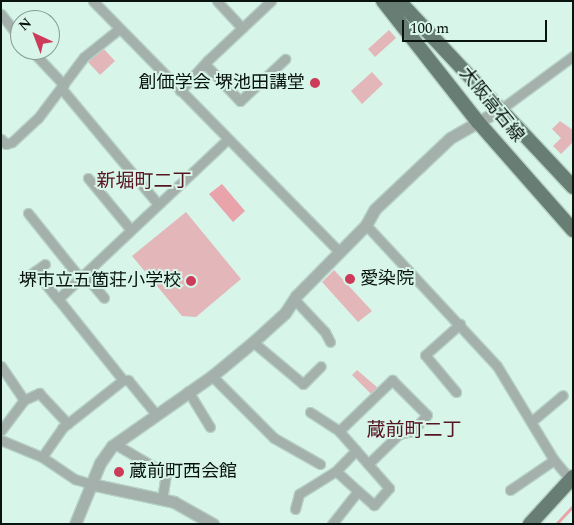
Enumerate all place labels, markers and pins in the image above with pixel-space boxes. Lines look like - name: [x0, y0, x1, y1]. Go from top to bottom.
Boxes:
- place label: 創価学会 堺池田講堂: [139, 72, 305, 94]
- marker: 創価学会 堺池田講堂: [309, 77, 321, 89]
- place label: 愛染院: [360, 268, 414, 290]
- place label: 堺市立五箇荘小学校: [19, 270, 181, 292]
- marker: 愛染院: [344, 273, 356, 285]
- marker: 堺市立五箇荘小学校: [185, 275, 197, 287]
- place label: 蔵前町西会館: [129, 461, 237, 483]
- marker: 蔵前町西会館: [113, 466, 125, 478]

